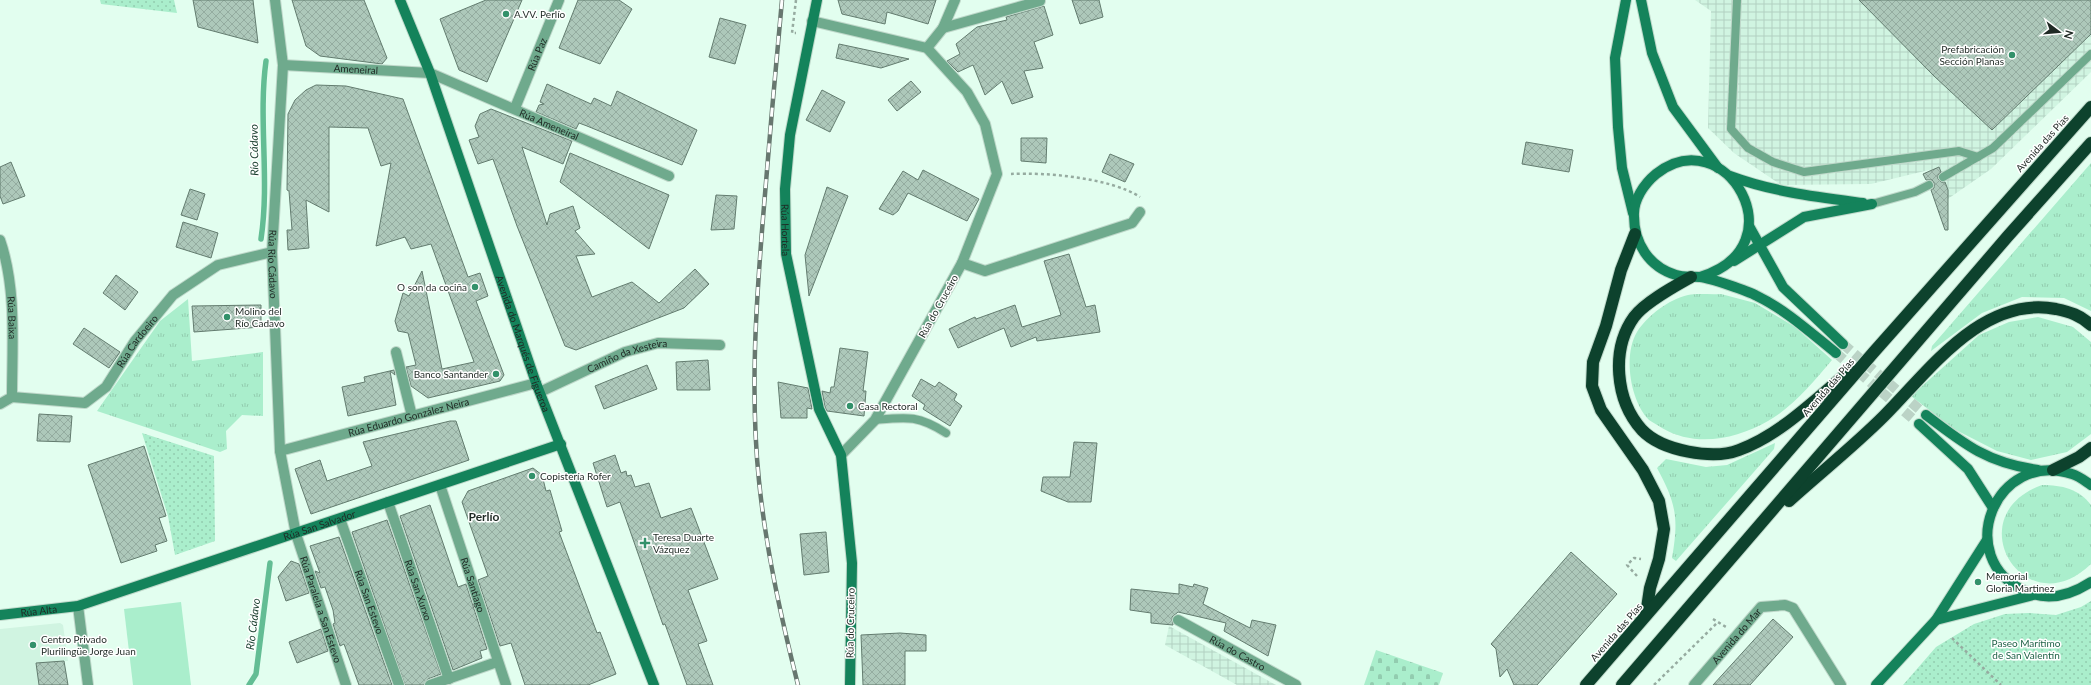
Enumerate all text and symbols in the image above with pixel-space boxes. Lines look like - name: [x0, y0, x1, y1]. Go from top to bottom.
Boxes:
- place label: A.VV. Perlío: [514, 8, 566, 20]
- marker: A.VV. Perlío: [501, 9, 511, 19]
- north arrow: [2039, 12, 2079, 52]
- text: N: [2062, 29, 2077, 41]
- street label: Rúa Paz: [525, 36, 549, 73]
- place label: Prefabricación Sección Planas: [1939, 43, 2004, 67]
- marker: Prefabricación Sección Planas: [2007, 50, 2017, 60]
- street label: Ameneiral: [333, 62, 378, 76]
- street label: Rúa Ameneiral: [518, 106, 581, 142]
- street label: Avenida das Pías: [2013, 112, 2071, 174]
- water label: Río Cádavo: [247, 124, 260, 176]
- street label: Rúa Hortela: [779, 204, 792, 256]
- street label: Rúa Río Cádavo: [266, 229, 280, 299]
- street label: Rúa do Cruceiro: [916, 272, 960, 340]
- street label: Avenida do Marqués de Figueroa: [494, 273, 553, 414]
- place label: O son da cociña: [397, 281, 467, 293]
- marker: O son da cociña: [470, 282, 480, 292]
- street label: Rúa Baixa: [5, 296, 19, 339]
- place label: Molino del Río Cadavo: [235, 305, 285, 329]
- street label: Rúa Cardoeiro: [114, 312, 160, 370]
- marker: Molino del Río Cadavo: [222, 312, 232, 322]
- street label: Camiño da Xesteira: [585, 337, 667, 375]
- street label: Avenida das Pías: [1800, 356, 1856, 418]
- place label: Banco Santander: [414, 368, 488, 380]
- marker: Banco Santander: [491, 369, 501, 379]
- street label: Rúa Eduardo González Neira: [347, 395, 470, 439]
- place label: Casa Rectoral: [858, 400, 918, 412]
- marker: Casa Rectoral: [845, 401, 855, 411]
- place label: Copistería Rofer: [540, 470, 611, 482]
- marker: Copistería Rofer: [527, 471, 537, 481]
- street label: Rúa San Salvador: [282, 507, 357, 543]
- district label: Perlío: [469, 509, 500, 524]
- place label: Teresa Duarte Vázquez: [653, 531, 714, 555]
- marker: Teresa Duarte Vázquez: [640, 538, 650, 548]
- street label: Rúa Paralela a San Estevo: [298, 555, 344, 665]
- street label: Rúa Santiago: [458, 556, 488, 614]
- street label: Rúa San Xurxo: [402, 558, 434, 622]
- street label: Rúa San Estevo: [353, 568, 386, 636]
- place label: Memorial Gloria Martinez: [1986, 570, 2055, 594]
- marker: Memorial Gloria Martinez: [1973, 577, 1983, 587]
- street label: Rúa do Cruceiro: [843, 587, 857, 658]
- water label: Río Cádavo: [243, 597, 262, 650]
- street label: Avenida das Pías: [1588, 601, 1644, 663]
- street label: Rúa Alta: [20, 602, 58, 619]
- street label: Avenida do Mar: [1709, 605, 1764, 666]
- place label: Centro Privado Plurilingüe Jorge Juan: [41, 633, 136, 657]
- street label: Rúa do Castro: [1208, 633, 1268, 673]
- park label: Paseo Marítimo de San Valentín: [1992, 637, 2061, 661]
- marker: Centro Privado Plurilingüe Jorge Juan: [28, 640, 38, 650]

